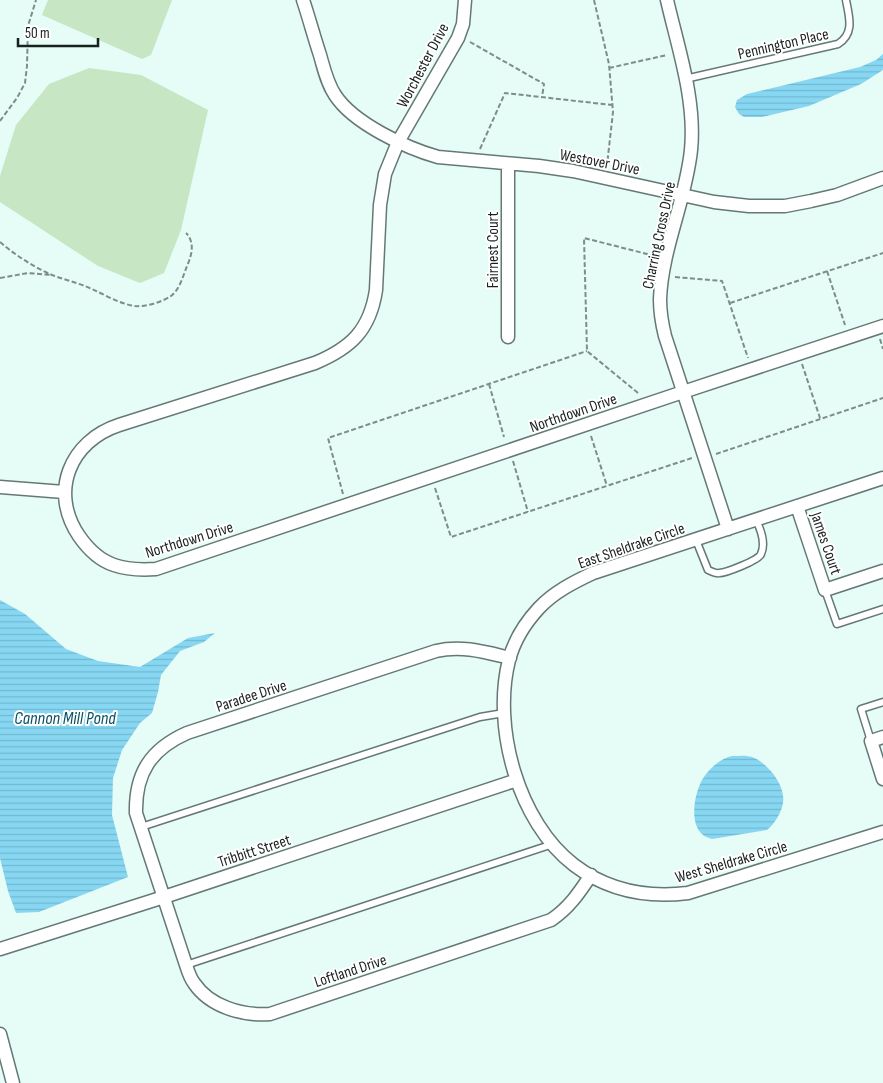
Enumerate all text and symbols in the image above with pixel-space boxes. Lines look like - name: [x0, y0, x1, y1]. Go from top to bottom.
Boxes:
- scale bar: [18, 15, 98, 47]
- street label: Worchester Drive: [393, 20, 453, 111]
- text: 50 m: [25, 24, 50, 43]
- street label: Pennington Place: [736, 25, 831, 64]
- street label: Westover Drive: [558, 145, 641, 180]
- street label: Charring Cross Drive: [639, 180, 680, 291]
- street label: Fairnest Court: [484, 212, 503, 288]
- street label: Northdown Drive: [527, 390, 620, 437]
- street label: James Court: [806, 509, 845, 577]
- street label: Northdown Drive: [143, 518, 236, 563]
- street label: East Sheldrake Circle: [576, 519, 687, 574]
- street label: Paradee Drive: [214, 676, 289, 717]
- water label: Cannon Mill Pond: [14, 708, 116, 729]
- street label: Tribbitt Street: [216, 831, 293, 872]
- street label: West Sheldrake Circle: [673, 837, 790, 888]
- street label: Loftland Drive: [312, 951, 389, 992]

